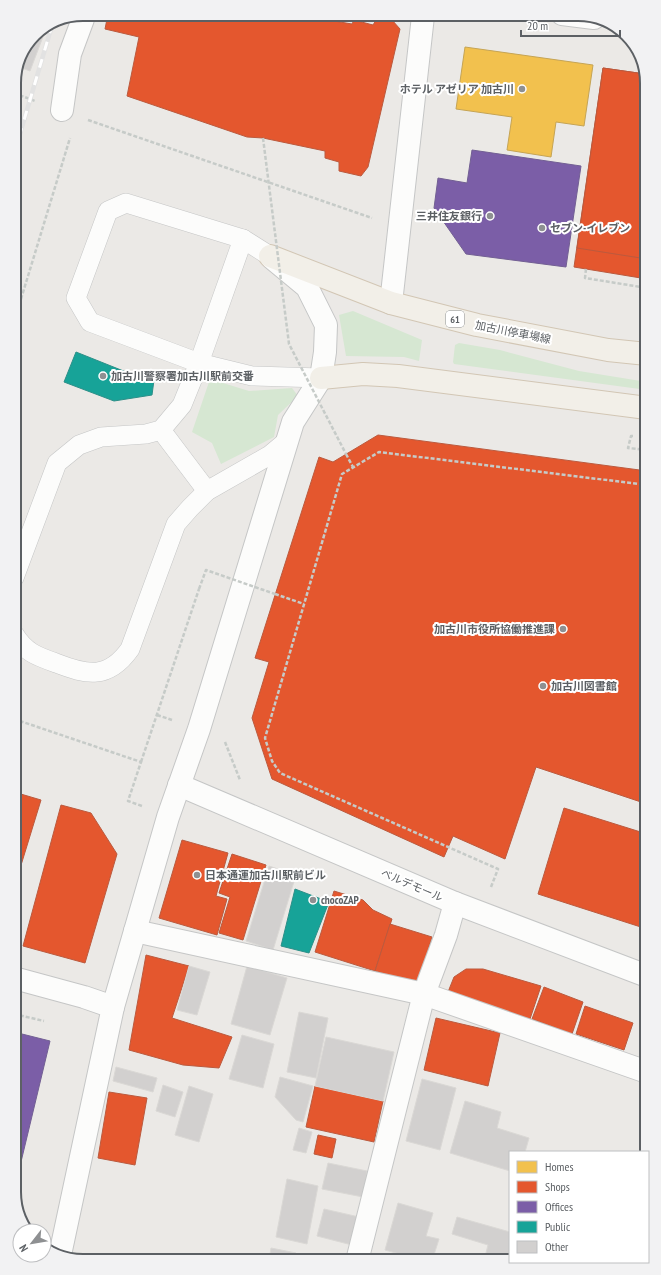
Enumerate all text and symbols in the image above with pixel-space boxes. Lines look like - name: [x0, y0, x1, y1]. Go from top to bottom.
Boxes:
- scale bar: [521, 12, 620, 38]
- text: 20 m: [527, 18, 548, 33]
- place label: ホテル アゼリア 加古川: [400, 82, 514, 96]
- marker: ホテル アゼリア 加古川: [517, 84, 527, 94]
- place label: 三井住友銀行: [416, 209, 482, 223]
- marker: 三井住友銀行: [485, 211, 495, 221]
- place label: セブン-イレブン: [550, 221, 630, 235]
- marker: セブン-イレブン: [537, 223, 547, 233]
- road number: 61: [446, 311, 464, 327]
- street label: 加古川停車場線: [474, 318, 552, 346]
- place label: 加古川警察署加古川駅前交番: [111, 369, 254, 383]
- marker: 加古川警察署加古川駅前交番: [98, 371, 108, 381]
- place label: 加古川市役所協働推進課: [434, 622, 555, 636]
- marker: 加古川市役所協働推進課: [558, 624, 568, 634]
- place label: 加古川図書館: [551, 679, 617, 693]
- marker: 加古川図書館: [538, 681, 548, 691]
- street label: ベルデモール: [379, 866, 445, 904]
- place label: 日本通運加古川駅前ビル: [205, 868, 326, 882]
- marker: 日本通運加古川駅前ビル: [192, 870, 202, 880]
- place label: chocoZAP: [321, 893, 359, 907]
- marker: chocoZAP: [308, 895, 318, 905]
- legend: [509, 1151, 649, 1263]
- text: Homes: [545, 1159, 573, 1174]
- text: Shops: [545, 1179, 570, 1194]
- text: Offices: [545, 1199, 573, 1214]
- text: Public: [545, 1219, 571, 1234]
- north arrow: [12, 1223, 52, 1263]
- text: Other: [545, 1239, 569, 1254]
- text: N: [16, 1242, 31, 1254]

